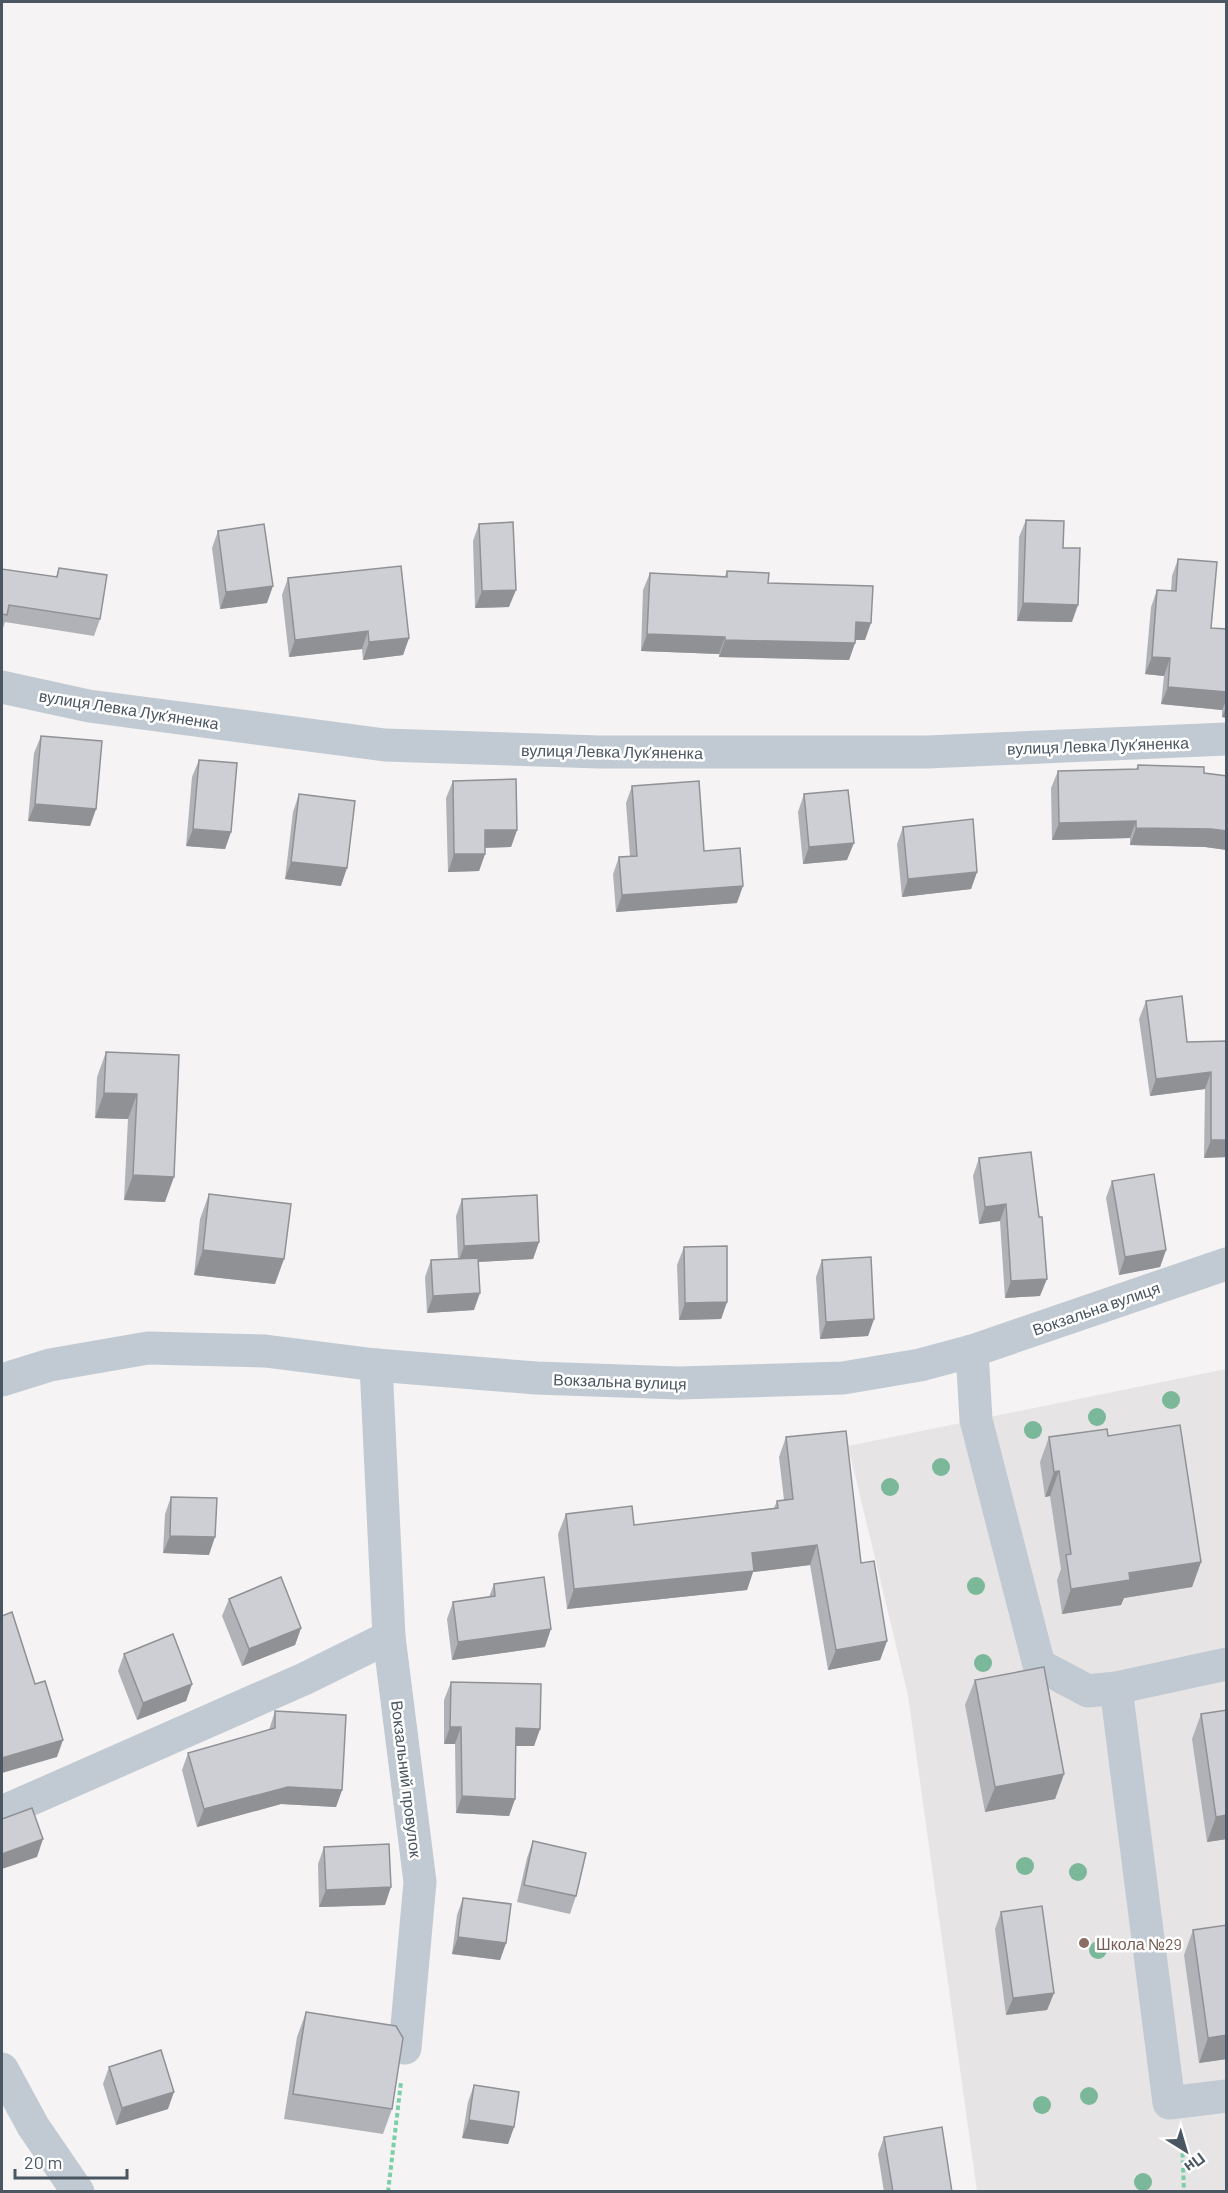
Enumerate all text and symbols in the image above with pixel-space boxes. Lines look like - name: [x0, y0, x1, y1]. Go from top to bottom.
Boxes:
- street label: вулиця Левка Лукʼяненка: [38, 685, 220, 733]
- street label: вулиця Левка Лукʼяненка: [1007, 732, 1189, 758]
- street label: вулиця Левка Лукʼяненка: [521, 740, 703, 762]
- street label: Вокзальна вулиця: [1030, 1277, 1162, 1339]
- street label: Вокзальна вулиця: [553, 1369, 687, 1393]
- street label: Вокзальний провулок: [388, 1699, 426, 1860]
- place label: Школа №29: [1096, 1934, 1182, 1953]
- marker: Школа №29: [1077, 1936, 1091, 1950]
- north arrow: [1156, 2121, 1216, 2181]
- scale bar: [15, 2142, 128, 2180]
- text: Пн: [1181, 2149, 1209, 2177]
- text: 20 m: [24, 2151, 62, 2173]

